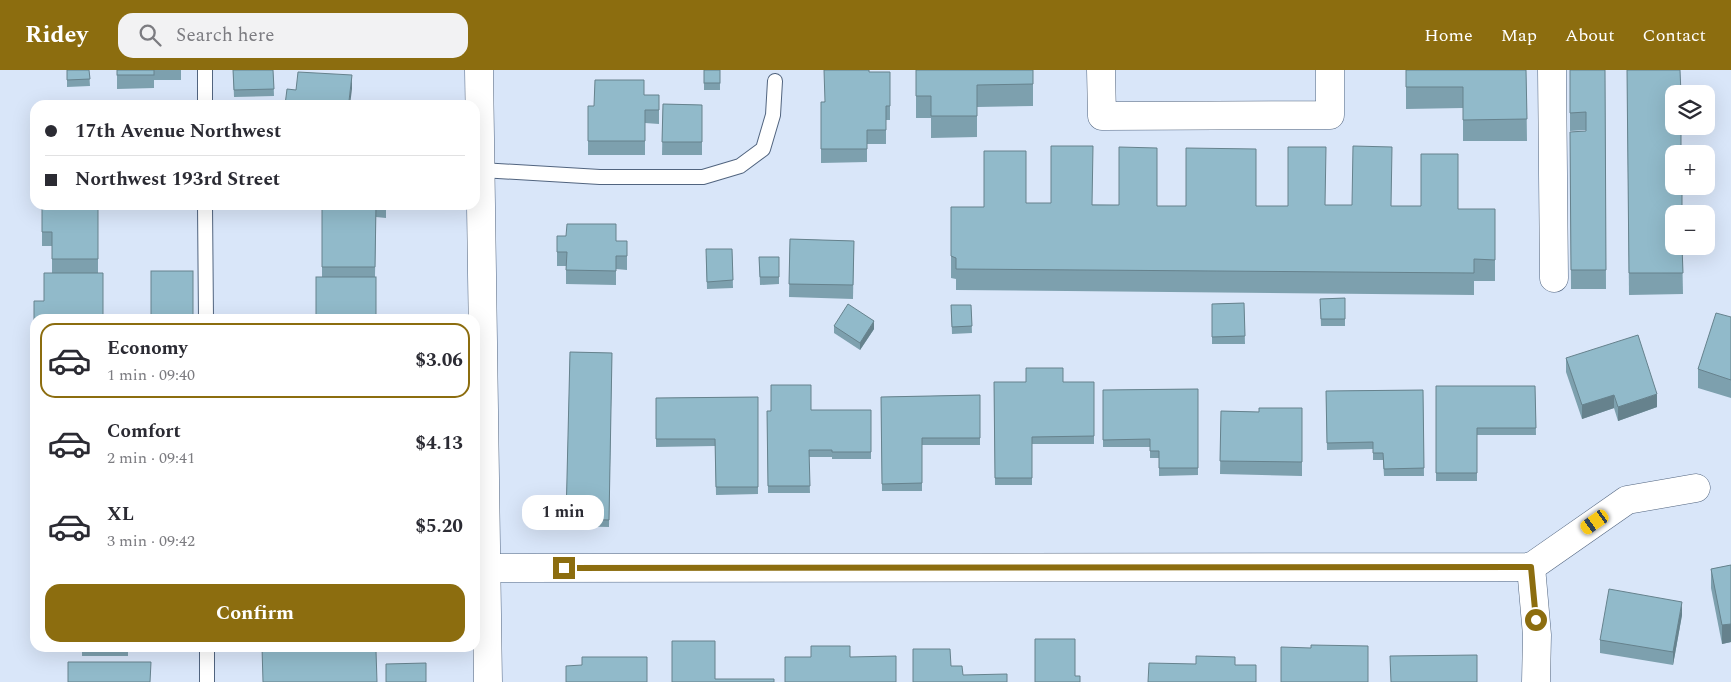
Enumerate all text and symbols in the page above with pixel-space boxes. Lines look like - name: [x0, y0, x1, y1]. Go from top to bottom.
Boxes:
- search box: [118, 13, 468, 58]
- text: Ridey: [25, 17, 88, 53]
- icon: search: [136, 21, 164, 49]
- text: Search here: [176, 21, 275, 50]
- text: Home: [1424, 22, 1473, 49]
- text: Map: [1501, 22, 1537, 49]
- text: About: [1565, 22, 1615, 49]
- text: Contact: [1643, 22, 1706, 49]
- map controls: [1665, 85, 1715, 255]
- button: layers: [1665, 85, 1715, 135]
- text: 17th Avenue Northwest: [75, 117, 281, 146]
- button: +: [1665, 145, 1715, 195]
- text: Northwest 193rd Street: [75, 165, 280, 194]
- button: −: [1665, 205, 1715, 255]
- text: Economy: [107, 334, 188, 363]
- icon: car: [47, 338, 92, 383]
- text: $3.06: [415, 346, 463, 375]
- text: 1 min · 09:40: [107, 363, 195, 387]
- text: Comfort: [107, 417, 181, 446]
- icon: car: [47, 421, 92, 466]
- text: $4.13: [415, 429, 463, 458]
- text: 2 min · 09:41: [107, 446, 195, 470]
- callout: 1 min: [523, 496, 605, 530]
- text: XL: [107, 500, 134, 529]
- text: 1 min: [542, 500, 584, 524]
- icon: car: [47, 504, 92, 549]
- car: [1578, 507, 1611, 537]
- text: $5.20: [415, 512, 463, 541]
- text: 3 min · 09:42: [107, 529, 195, 553]
- route end: [553, 557, 575, 579]
- button: Confirm: [45, 584, 465, 642]
- route start: [1525, 609, 1547, 631]

